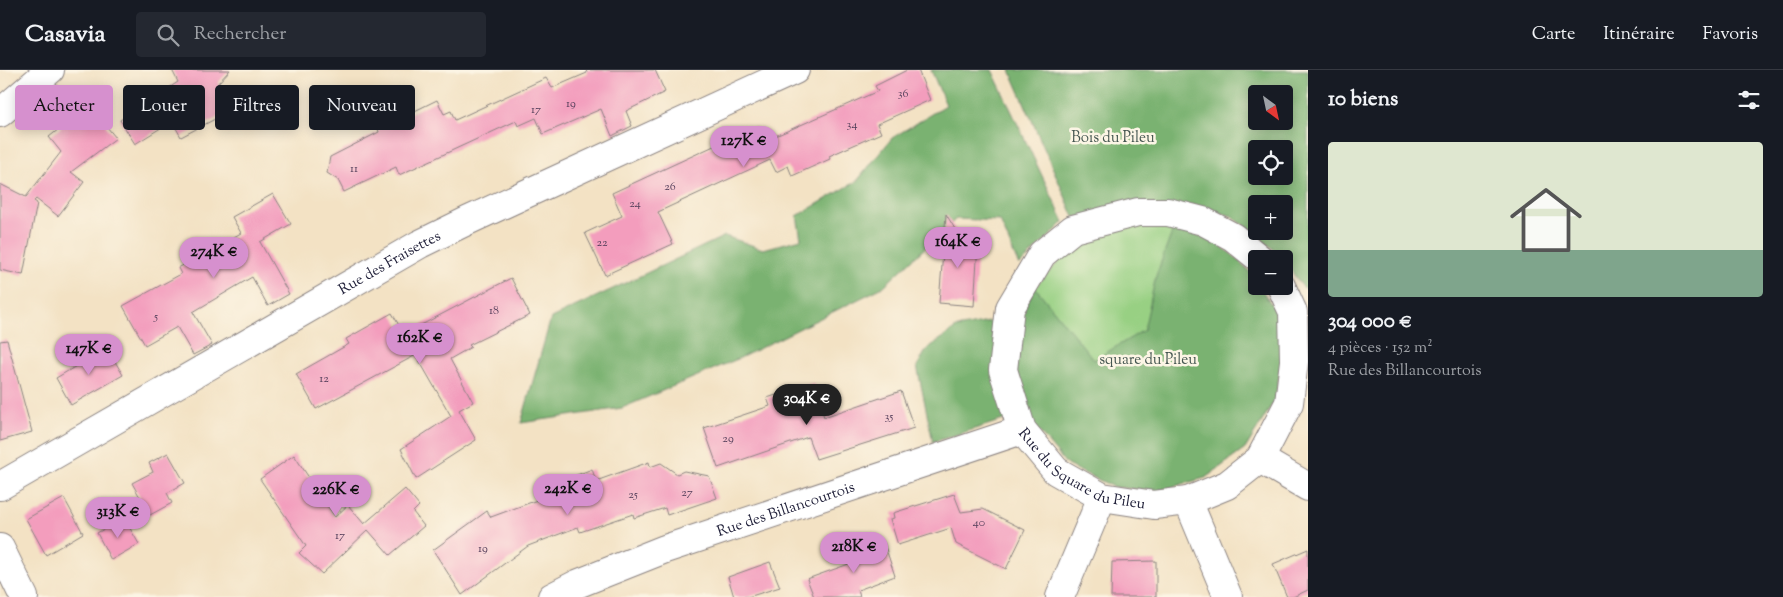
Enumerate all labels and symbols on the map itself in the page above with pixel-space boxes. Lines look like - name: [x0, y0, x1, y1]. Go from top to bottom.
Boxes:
- house number: 36: [898, 85, 908, 103]
- north arrow: [1248, 85, 1292, 130]
- house number: 19: [566, 95, 576, 113]
- house number: 17: [531, 101, 541, 119]
- house number: 34: [847, 116, 857, 134]
- pin: 127K €: [703, 126, 785, 168]
- park label: Bois du Pileu: [1071, 128, 1155, 149]
- house number: 11: [350, 160, 358, 178]
- house number: 26: [664, 178, 676, 196]
- house number: 24: [629, 195, 641, 213]
- street label: Rue des Fraisettes: [335, 226, 445, 301]
- pin: 164K €: [917, 226, 999, 269]
- house number: 22: [596, 234, 608, 252]
- pin: 274K €: [173, 236, 255, 279]
- house number: 18: [489, 302, 499, 320]
- house number: 5: [153, 308, 158, 326]
- pin: 162K €: [379, 322, 461, 365]
- pin: 147K €: [48, 334, 130, 376]
- park label: square du Pileu: [1099, 350, 1197, 371]
- house number: 12: [319, 370, 329, 388]
- pin: 304K €: [766, 384, 848, 426]
- house number: 35: [885, 408, 893, 426]
- street label: Rue du Square du Pileu: [1013, 424, 1147, 516]
- house number: 29: [722, 430, 734, 448]
- pin: 226K €: [295, 474, 377, 517]
- pin: 242K €: [527, 474, 609, 516]
- street label: Rue des Billancourtois: [714, 477, 858, 543]
- house number: 27: [681, 484, 693, 502]
- house number: 25: [628, 486, 638, 504]
- pin: 313K €: [77, 496, 159, 539]
- house number: 40: [973, 514, 985, 532]
- house number: 17: [335, 527, 345, 545]
- pin: 218K €: [813, 532, 895, 574]
- house number: 19: [478, 540, 488, 558]

